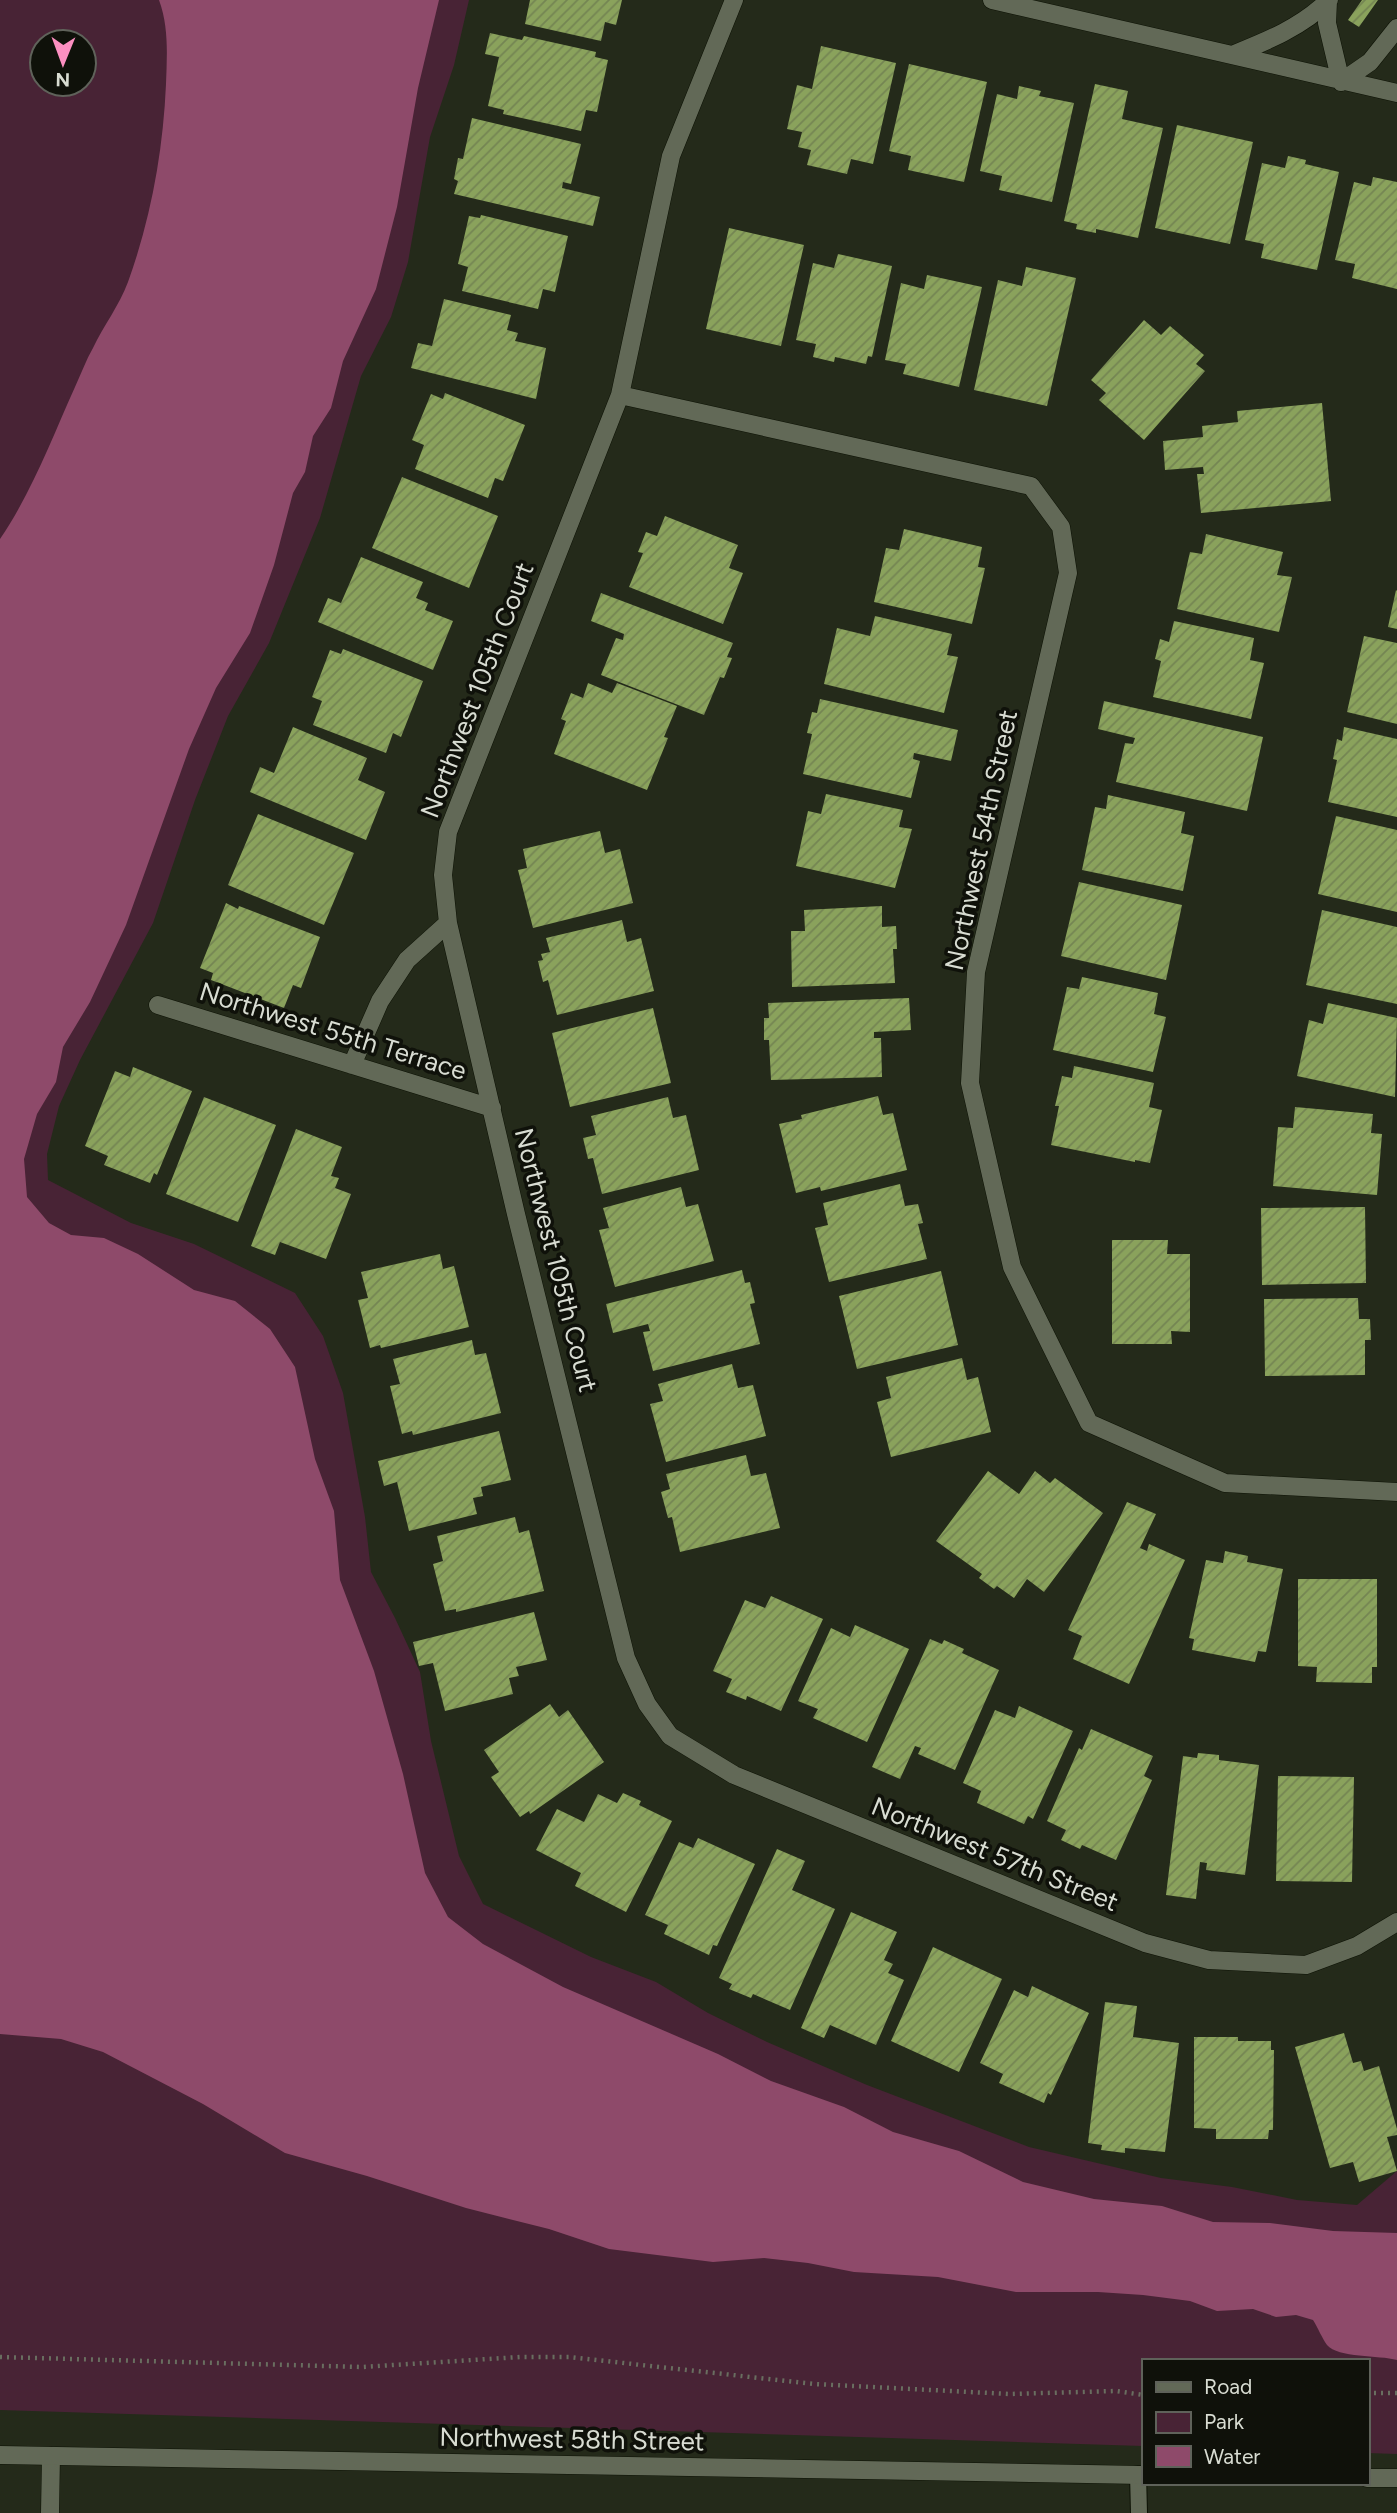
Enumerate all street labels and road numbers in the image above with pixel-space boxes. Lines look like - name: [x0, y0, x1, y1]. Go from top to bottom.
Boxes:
- street label: Northwest 105th Court: [414, 558, 541, 822]
- street label: Northwest 54th Street: [938, 707, 1024, 973]
- street label: Northwest 55th Terrace: [196, 975, 470, 1087]
- street label: Northwest 105th Court: [508, 1125, 604, 1395]
- street label: Northwest 57th Street: [867, 1790, 1123, 1918]
- street label: Northwest 58th Street: [439, 2421, 705, 2457]

